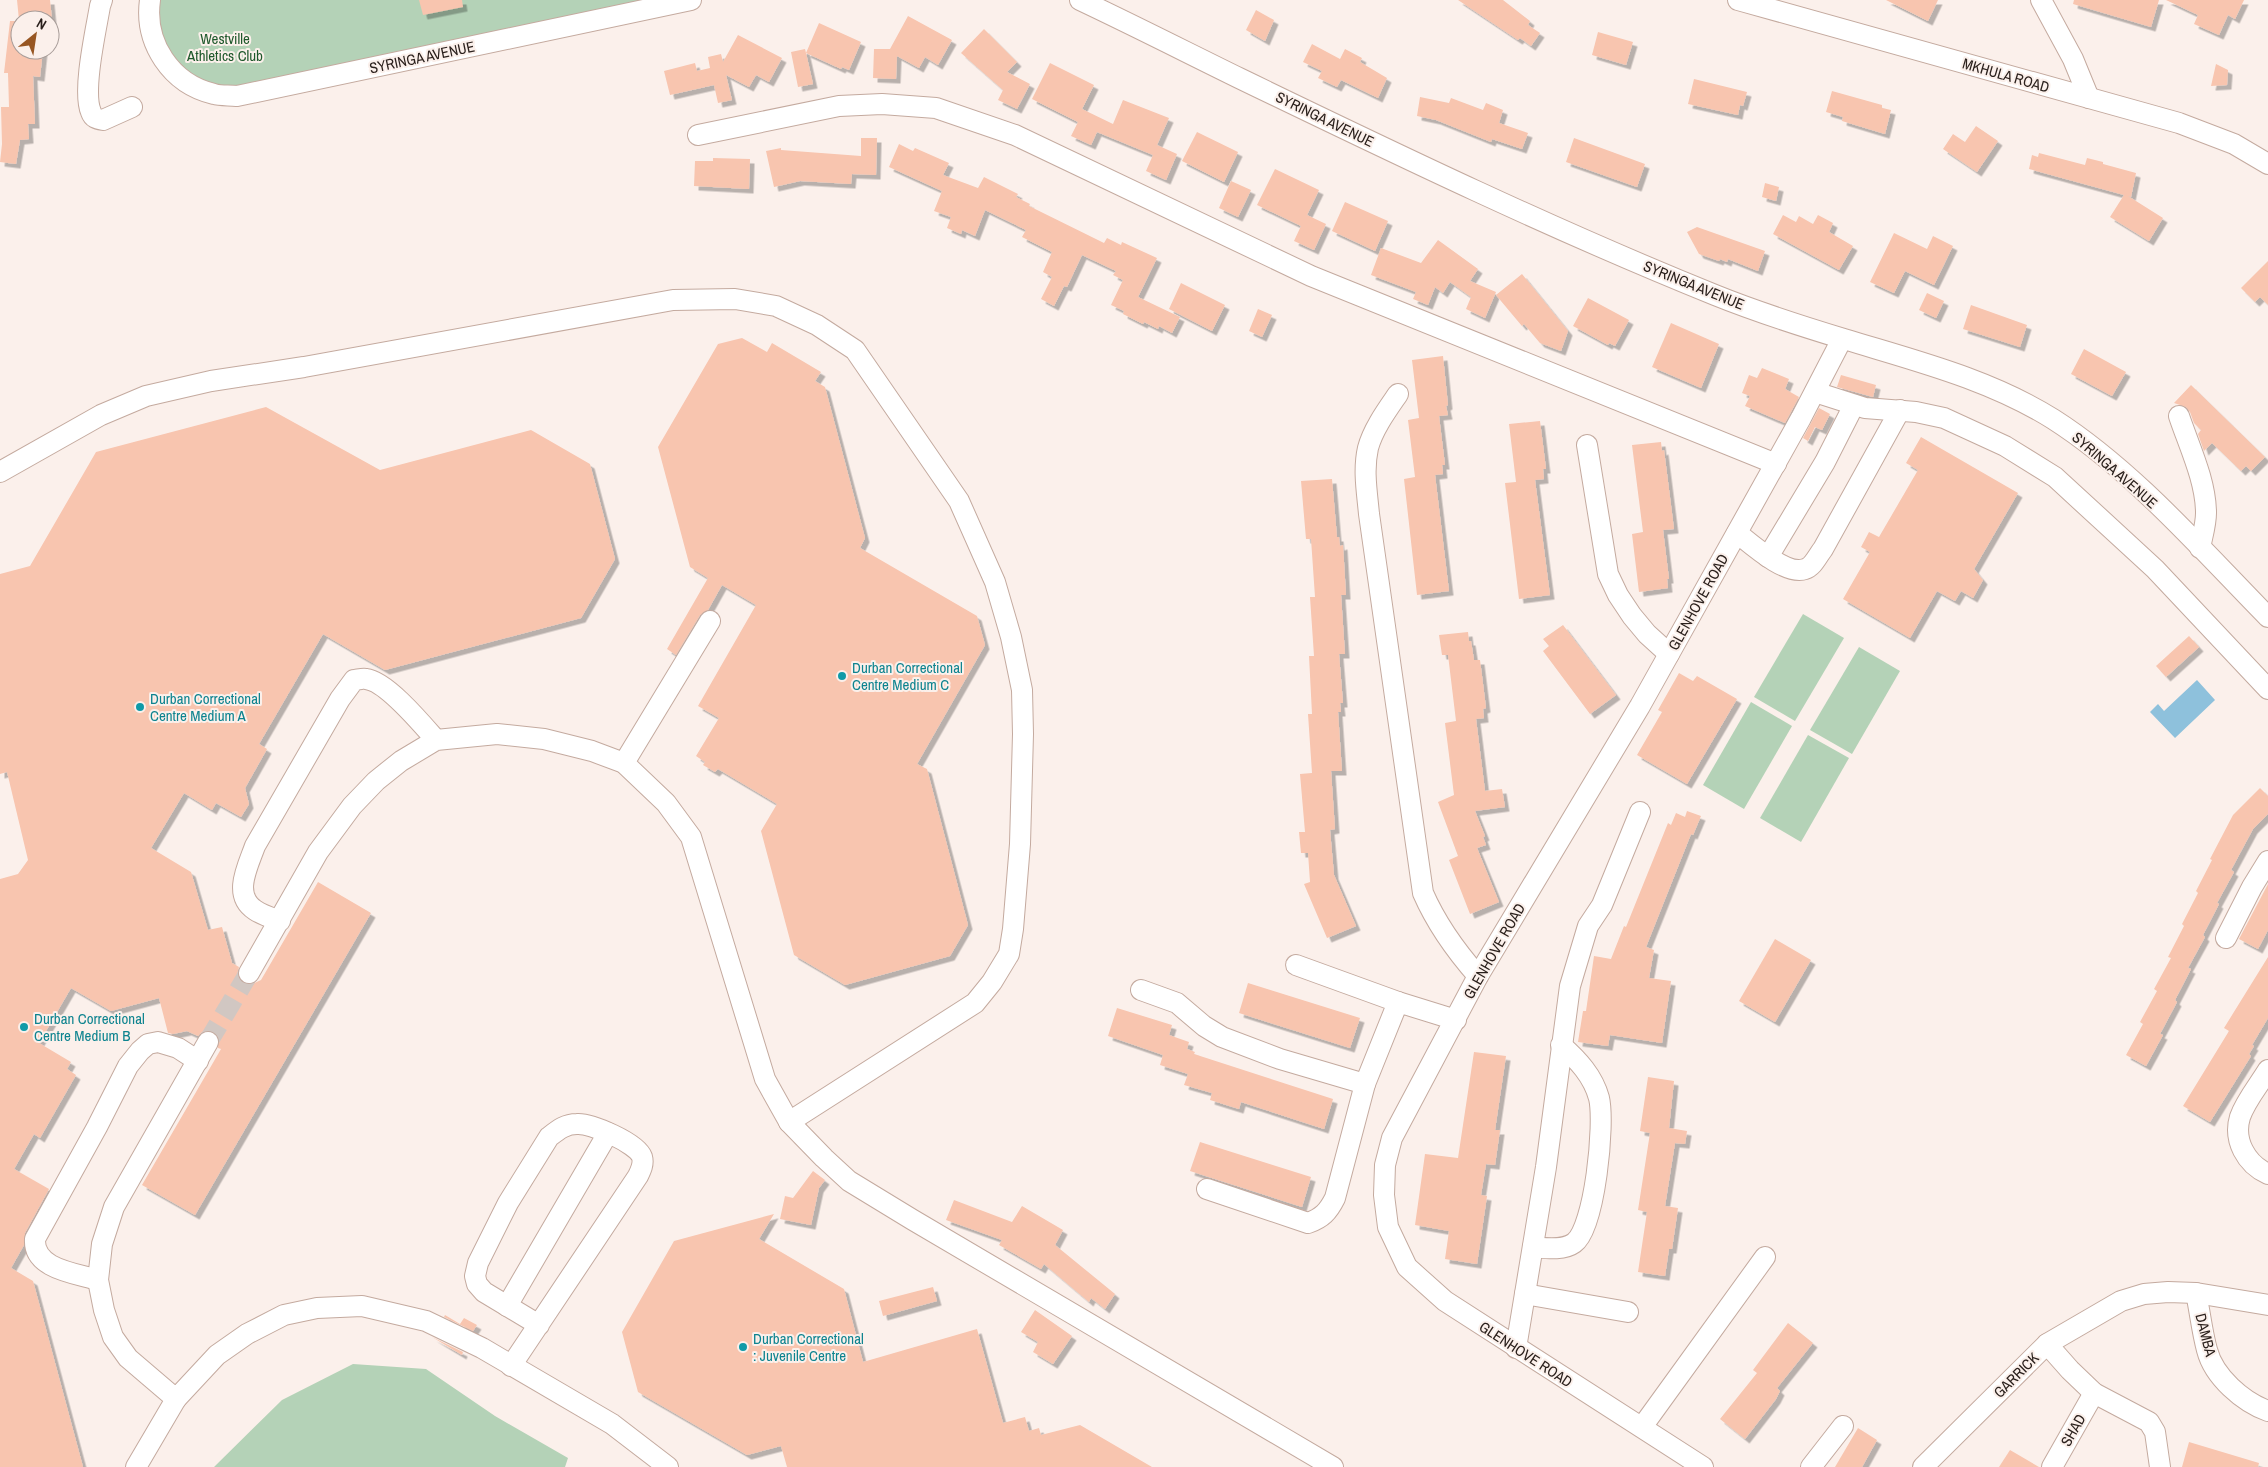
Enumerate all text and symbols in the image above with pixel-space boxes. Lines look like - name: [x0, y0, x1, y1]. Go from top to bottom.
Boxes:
- north arrow: [10, 10, 60, 60]
- text: N: [33, 14, 50, 34]
- park label: Westville Athletics Club: [186, 28, 263, 66]
- street label: SYRINGA AVENUE: [367, 36, 477, 78]
- street label: MKHULA ROAD: [1960, 53, 2052, 97]
- street label: SYRINGA AVENUE: [1272, 86, 1378, 152]
- street label: SYRINGA AVENUE: [1640, 255, 1748, 315]
- street label: SYRINGA AVENUE: [2068, 427, 2162, 513]
- street label: GLENHOVE ROAD: [1663, 550, 1733, 654]
- place label: Durban Correctional Centre Medium C: [852, 657, 963, 695]
- marker: Durban Correctional Centre Medium C: [836, 670, 848, 682]
- place label: Durban Correctional Centre Medium A: [150, 688, 261, 726]
- marker: Durban Correctional Centre Medium A: [134, 701, 146, 713]
- street label: GLENHOVE ROAD: [1458, 899, 1530, 1003]
- place label: Durban Correctional Centre Medium B: [34, 1008, 145, 1046]
- marker: Durban Correctional Centre Medium B: [18, 1021, 30, 1033]
- street label: DAMBA: [2191, 1311, 2222, 1360]
- street label: GLENHOVE ROAD: [1475, 1316, 1577, 1392]
- place label: Durban Correctional : Juvenile Centre: [753, 1328, 864, 1366]
- marker: Durban Correctional : Juvenile Centre: [737, 1341, 749, 1353]
- street label: GARRICK: [1989, 1347, 2044, 1402]
- street label: SHAD: [2055, 1410, 2091, 1450]

